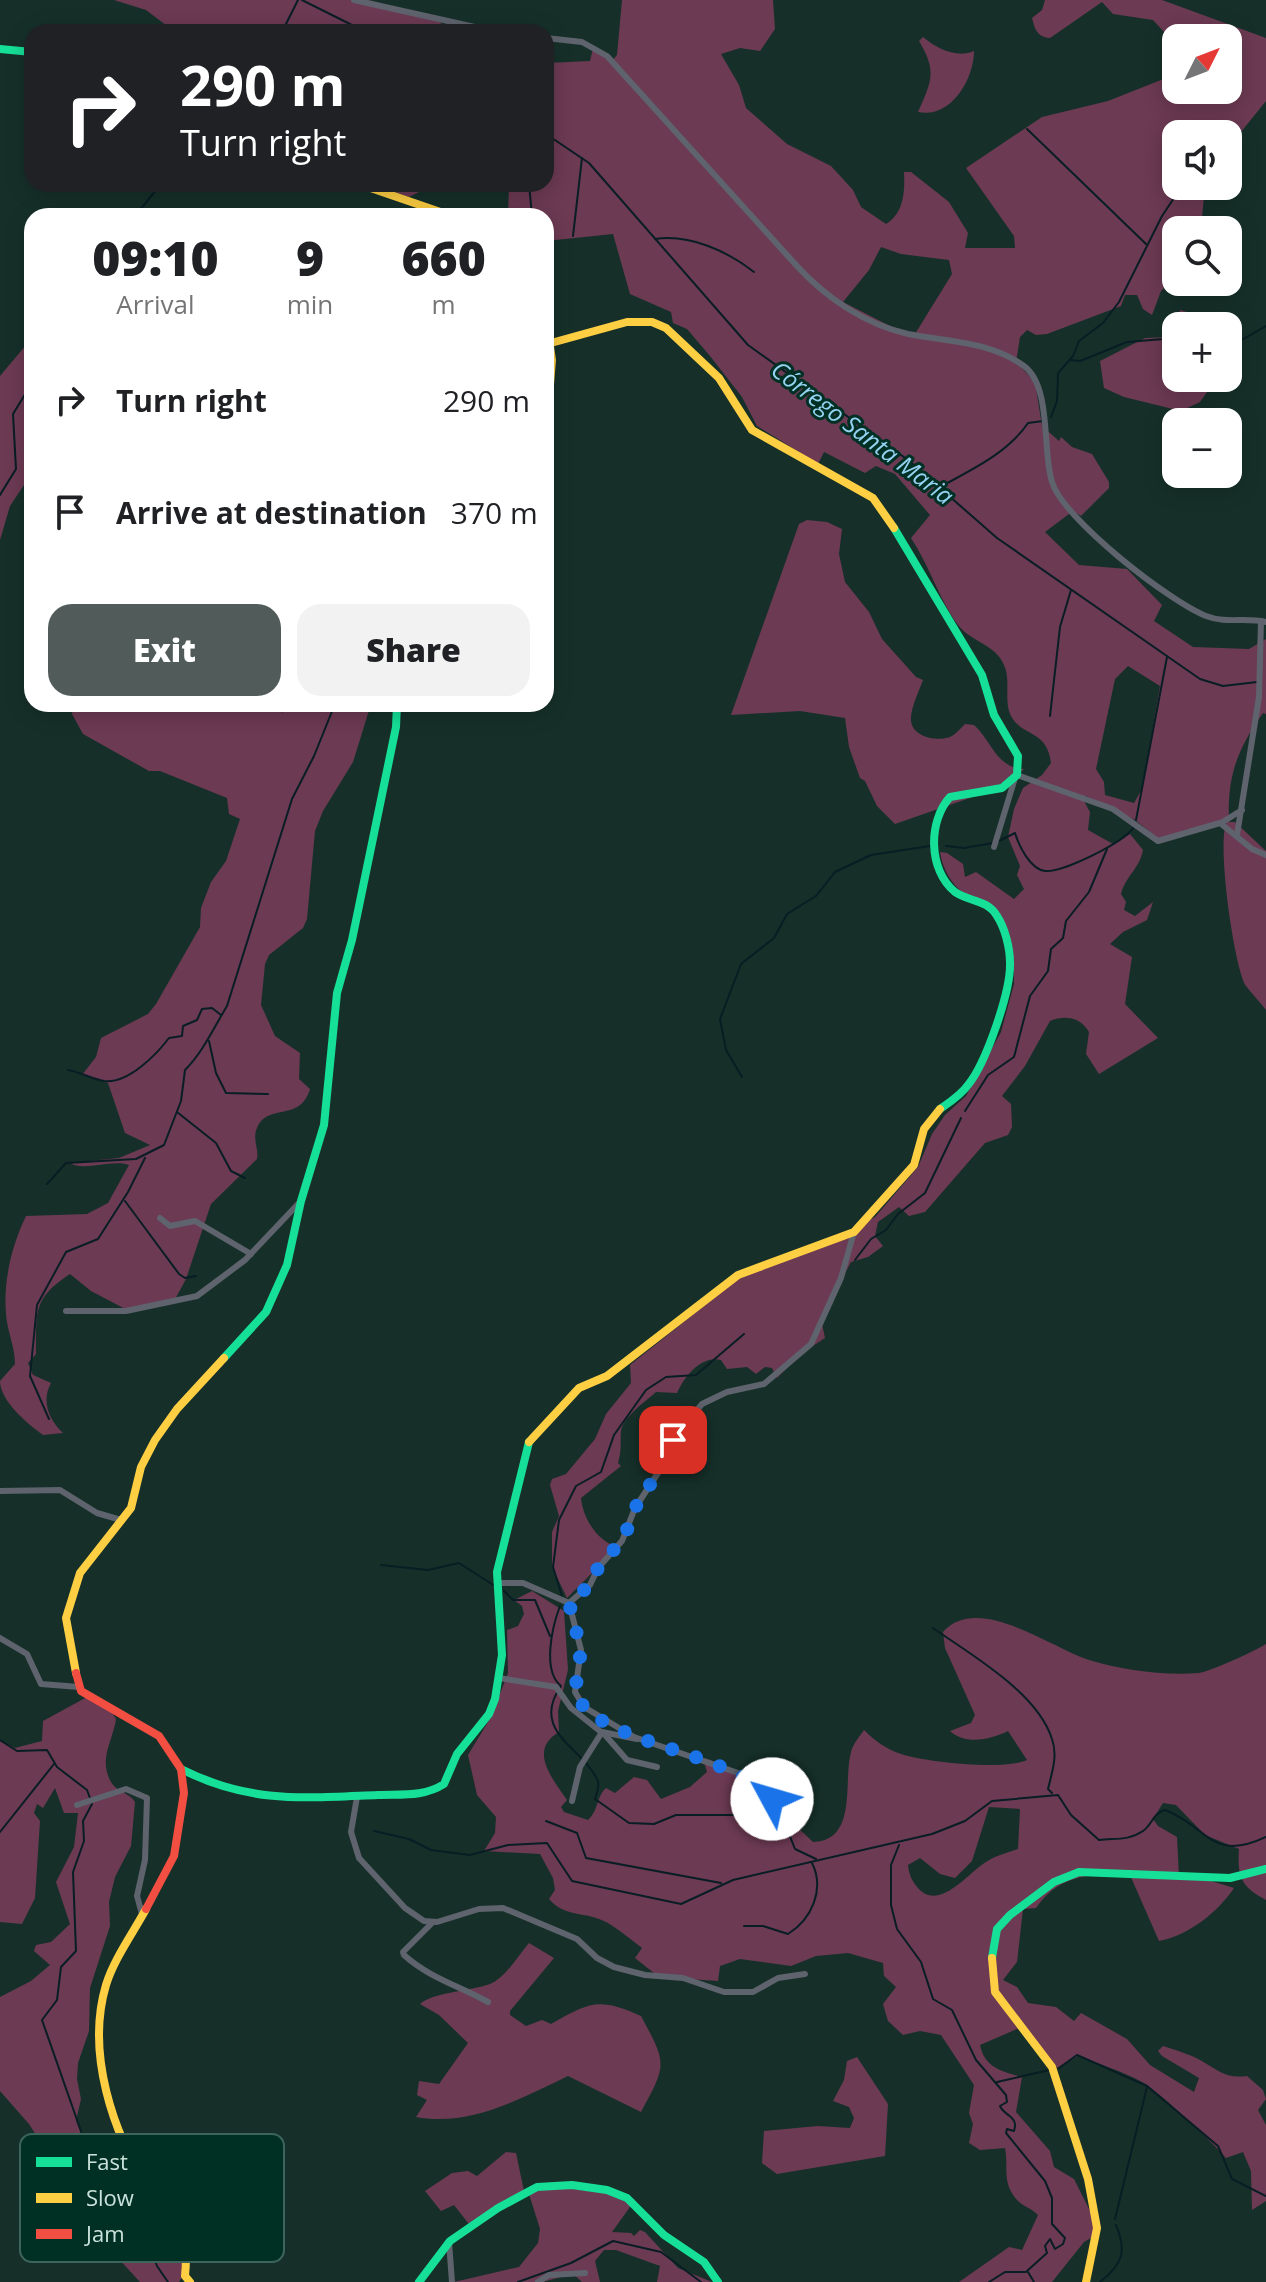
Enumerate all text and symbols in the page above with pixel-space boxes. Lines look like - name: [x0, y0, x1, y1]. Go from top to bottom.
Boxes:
- north arrow: [1162, 24, 1242, 104]
- map controls: [1162, 24, 1242, 488]
- text: 290 m: [180, 46, 346, 122]
- icon: right: [48, 56, 152, 160]
- text: Turn right: [180, 118, 346, 167]
- button: sound: [1162, 120, 1242, 200]
- button: search: [1162, 216, 1242, 296]
- text: 09:10: [92, 225, 219, 290]
- text: 9: [296, 225, 324, 290]
- text: 660: [401, 225, 486, 290]
- text: Arrival: [116, 286, 194, 322]
- text: min: [287, 286, 333, 322]
- text: m: [432, 286, 456, 322]
- button: +: [1162, 312, 1242, 392]
- water label: Córrego Santa Maria: [765, 352, 961, 512]
- icon: right: [48, 378, 92, 422]
- text: Turn right: [116, 380, 267, 421]
- text: 290 m: [443, 380, 530, 421]
- button: −: [1162, 408, 1242, 488]
- icon: arrive: [48, 490, 92, 534]
- text: Arrive at destination: [116, 492, 427, 533]
- text: 370 m: [451, 492, 538, 533]
- button: Exit: [48, 604, 281, 696]
- button: Share: [297, 604, 530, 696]
- pin: [639, 1406, 707, 1474]
- icon: arrive: [651, 1418, 695, 1462]
- position arrow: [730, 1757, 814, 1841]
- legend: [20, 2134, 284, 2262]
- text: Fast: [86, 2146, 128, 2176]
- text: Slow: [86, 2182, 134, 2212]
- text: Jam: [84, 2218, 125, 2248]

